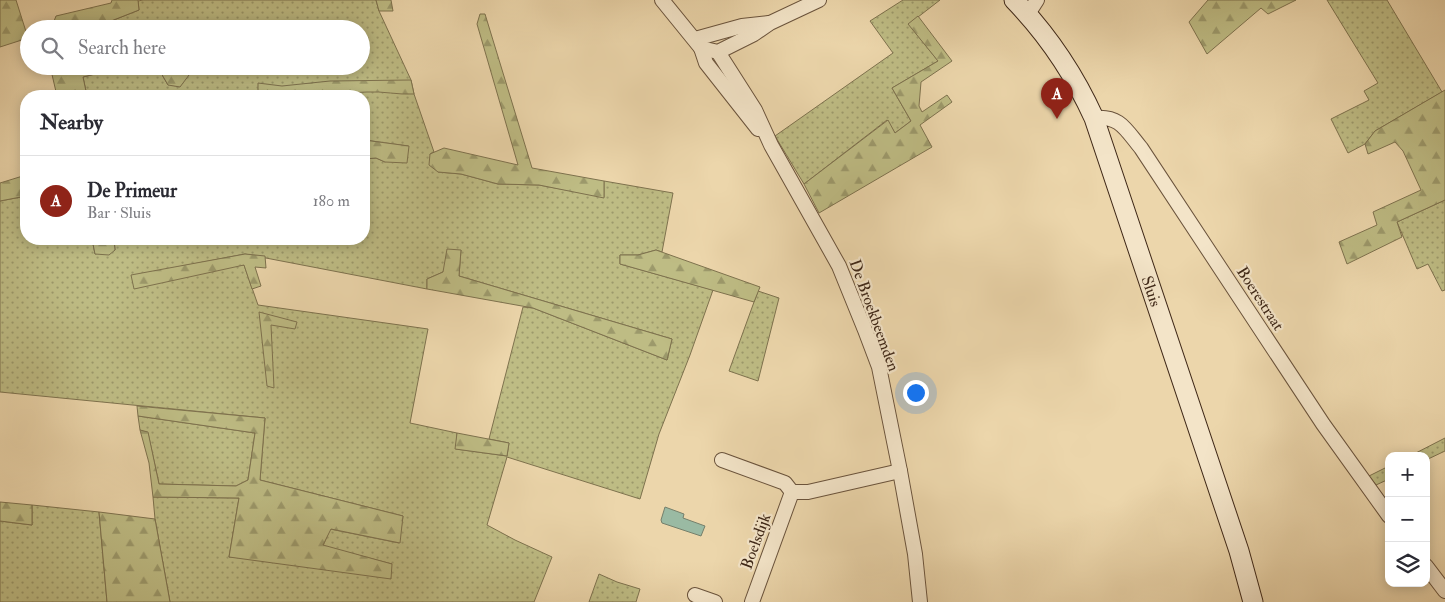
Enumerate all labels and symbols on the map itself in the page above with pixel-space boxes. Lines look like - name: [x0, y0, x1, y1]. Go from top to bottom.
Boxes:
- pin: A: [1041, 78, 1073, 119]
- street label: De Broekbeemden: [845, 257, 904, 374]
- street label: Boerestraat: [1232, 263, 1288, 334]
- street label: Sluis: [1137, 273, 1166, 309]
- your location: [903, 380, 929, 406]
- street label: Boelsdijk: [737, 510, 775, 572]

